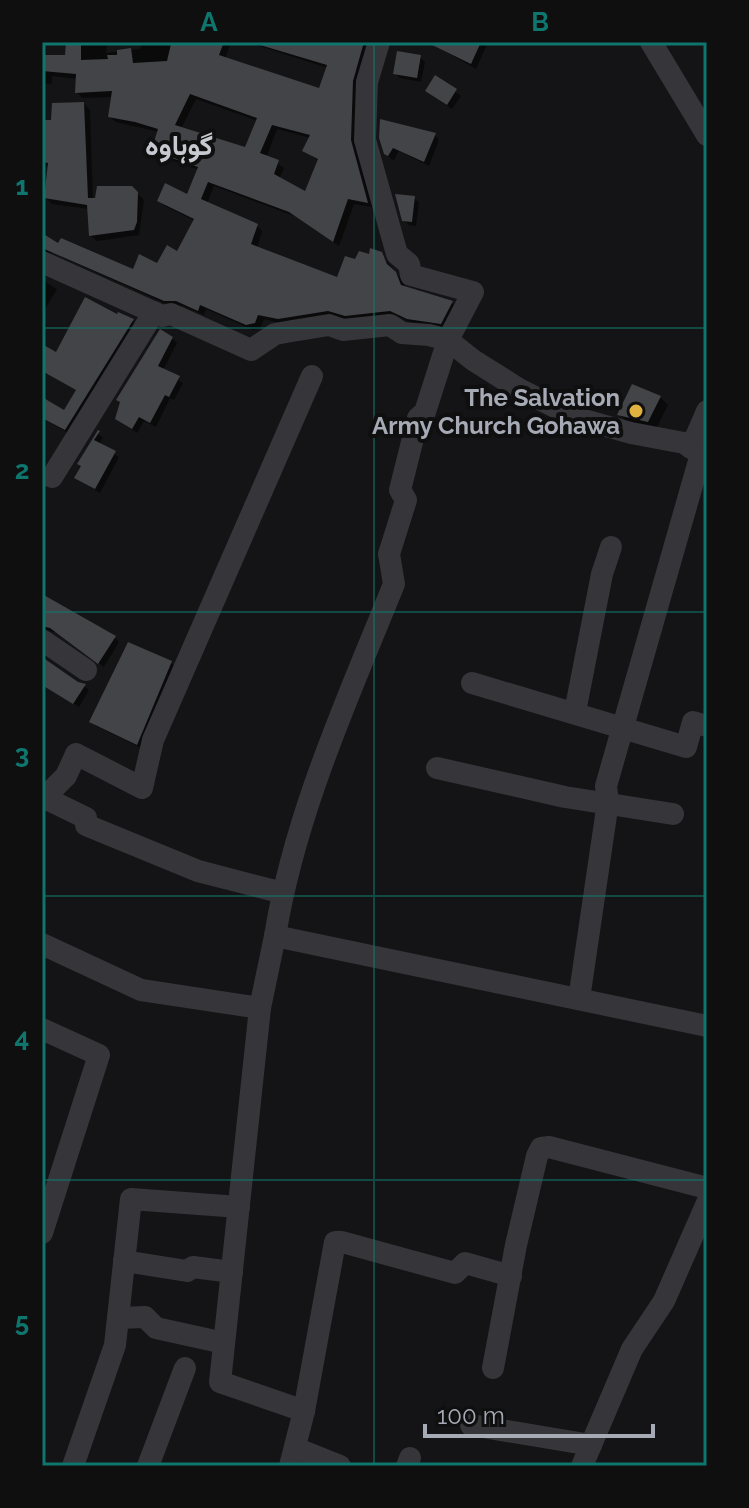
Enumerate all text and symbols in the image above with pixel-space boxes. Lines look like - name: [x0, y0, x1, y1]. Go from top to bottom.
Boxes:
- text: A: [200, 7, 218, 37]
- text: B: [531, 7, 549, 37]
- district label: گوہاوہ: [145, 129, 213, 164]
- text: 1: [16, 171, 29, 201]
- place label: The Salvation Army Church Gohawa: [372, 383, 620, 440]
- marker: The Salvation Army Church Gohawa: [627, 402, 645, 420]
- text: 2: [15, 455, 29, 485]
- text: 3: [15, 739, 29, 769]
- text: 4: [15, 1023, 29, 1053]
- text: 5: [15, 1307, 29, 1337]
- scale bar: [425, 1388, 653, 1438]
- text: 100 m: [437, 1401, 505, 1430]

